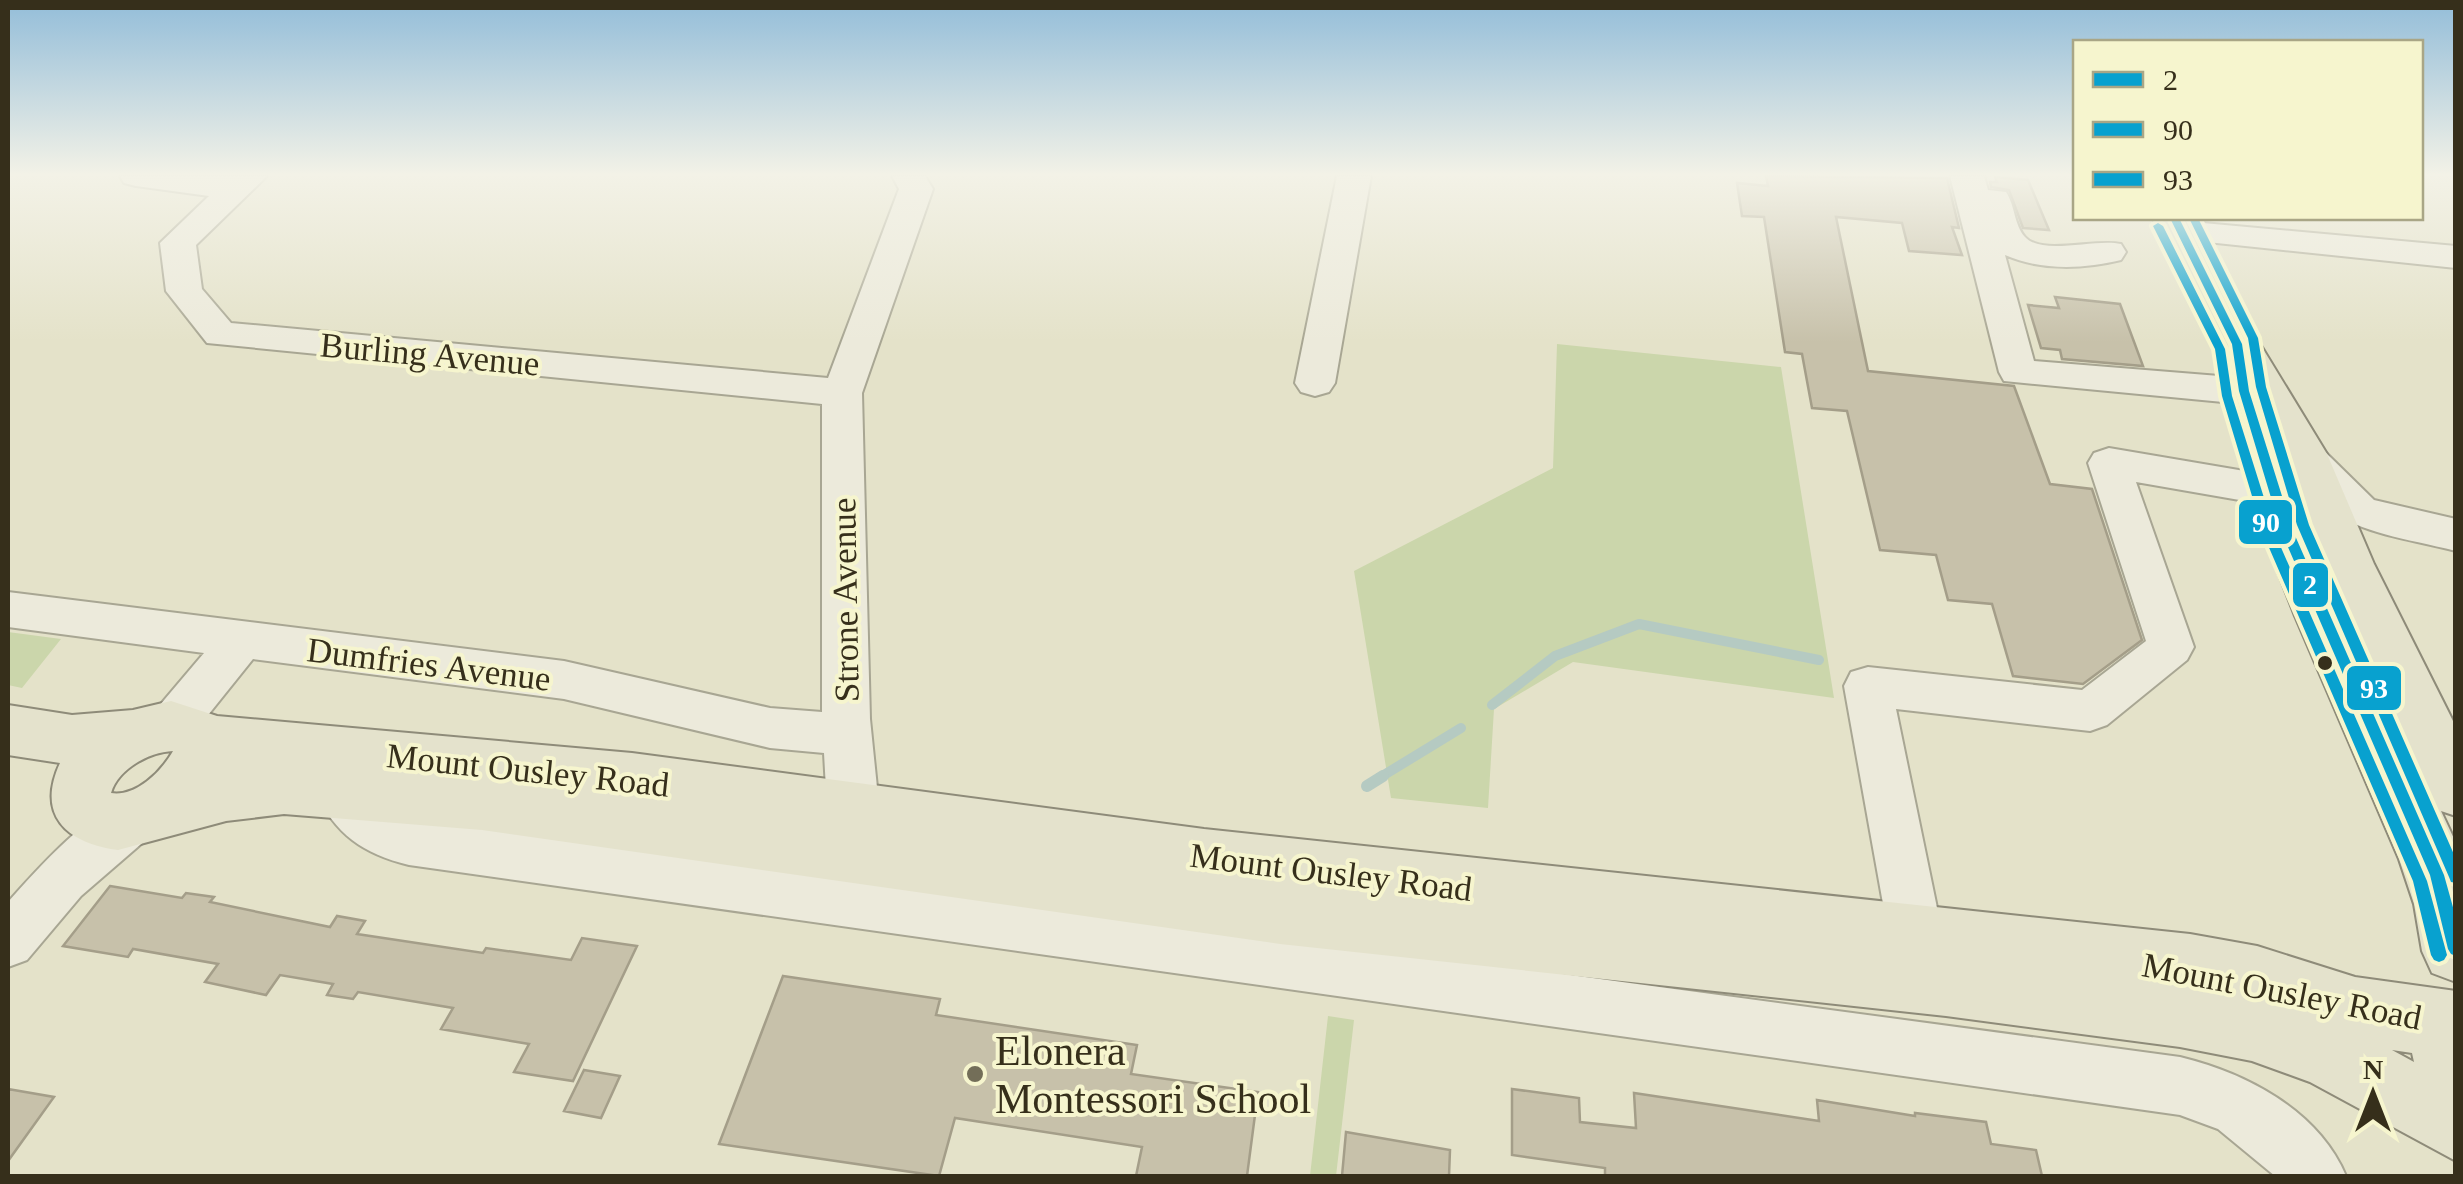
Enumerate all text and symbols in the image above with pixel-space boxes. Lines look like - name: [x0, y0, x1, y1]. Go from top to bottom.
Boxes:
- legend: [2073, 40, 2423, 220]
- text: 2: [2163, 63, 2178, 96]
- text: 90: [2163, 113, 2193, 146]
- text: 93: [2163, 163, 2193, 196]
- street label: Burling Avenue: [319, 325, 541, 384]
- street label: Strone Avenue: [824, 497, 867, 703]
- line badge: 90: [2237, 498, 2294, 546]
- text: 90: [2252, 507, 2280, 538]
- line badge: 2: [2291, 561, 2330, 609]
- text: 2: [2303, 569, 2317, 600]
- street label: Dumfries Avenue: [305, 630, 553, 699]
- unlabelled marker: [2315, 653, 2335, 673]
- line badge: 93: [2345, 664, 2403, 712]
- text: 93: [2360, 673, 2388, 704]
- street label: Mount Ousley Road: [385, 736, 672, 805]
- street label: Mount Ousley Road: [1188, 836, 1475, 909]
- street label: Mount Ousley Road: [2139, 945, 2425, 1038]
- place label: Elonera Montessori School: [995, 1028, 1311, 1122]
- north arrow: [2323, 1044, 2423, 1144]
- text: N: [2363, 1054, 2383, 1085]
- marker: Elonera Montessori School: [964, 1063, 986, 1085]

